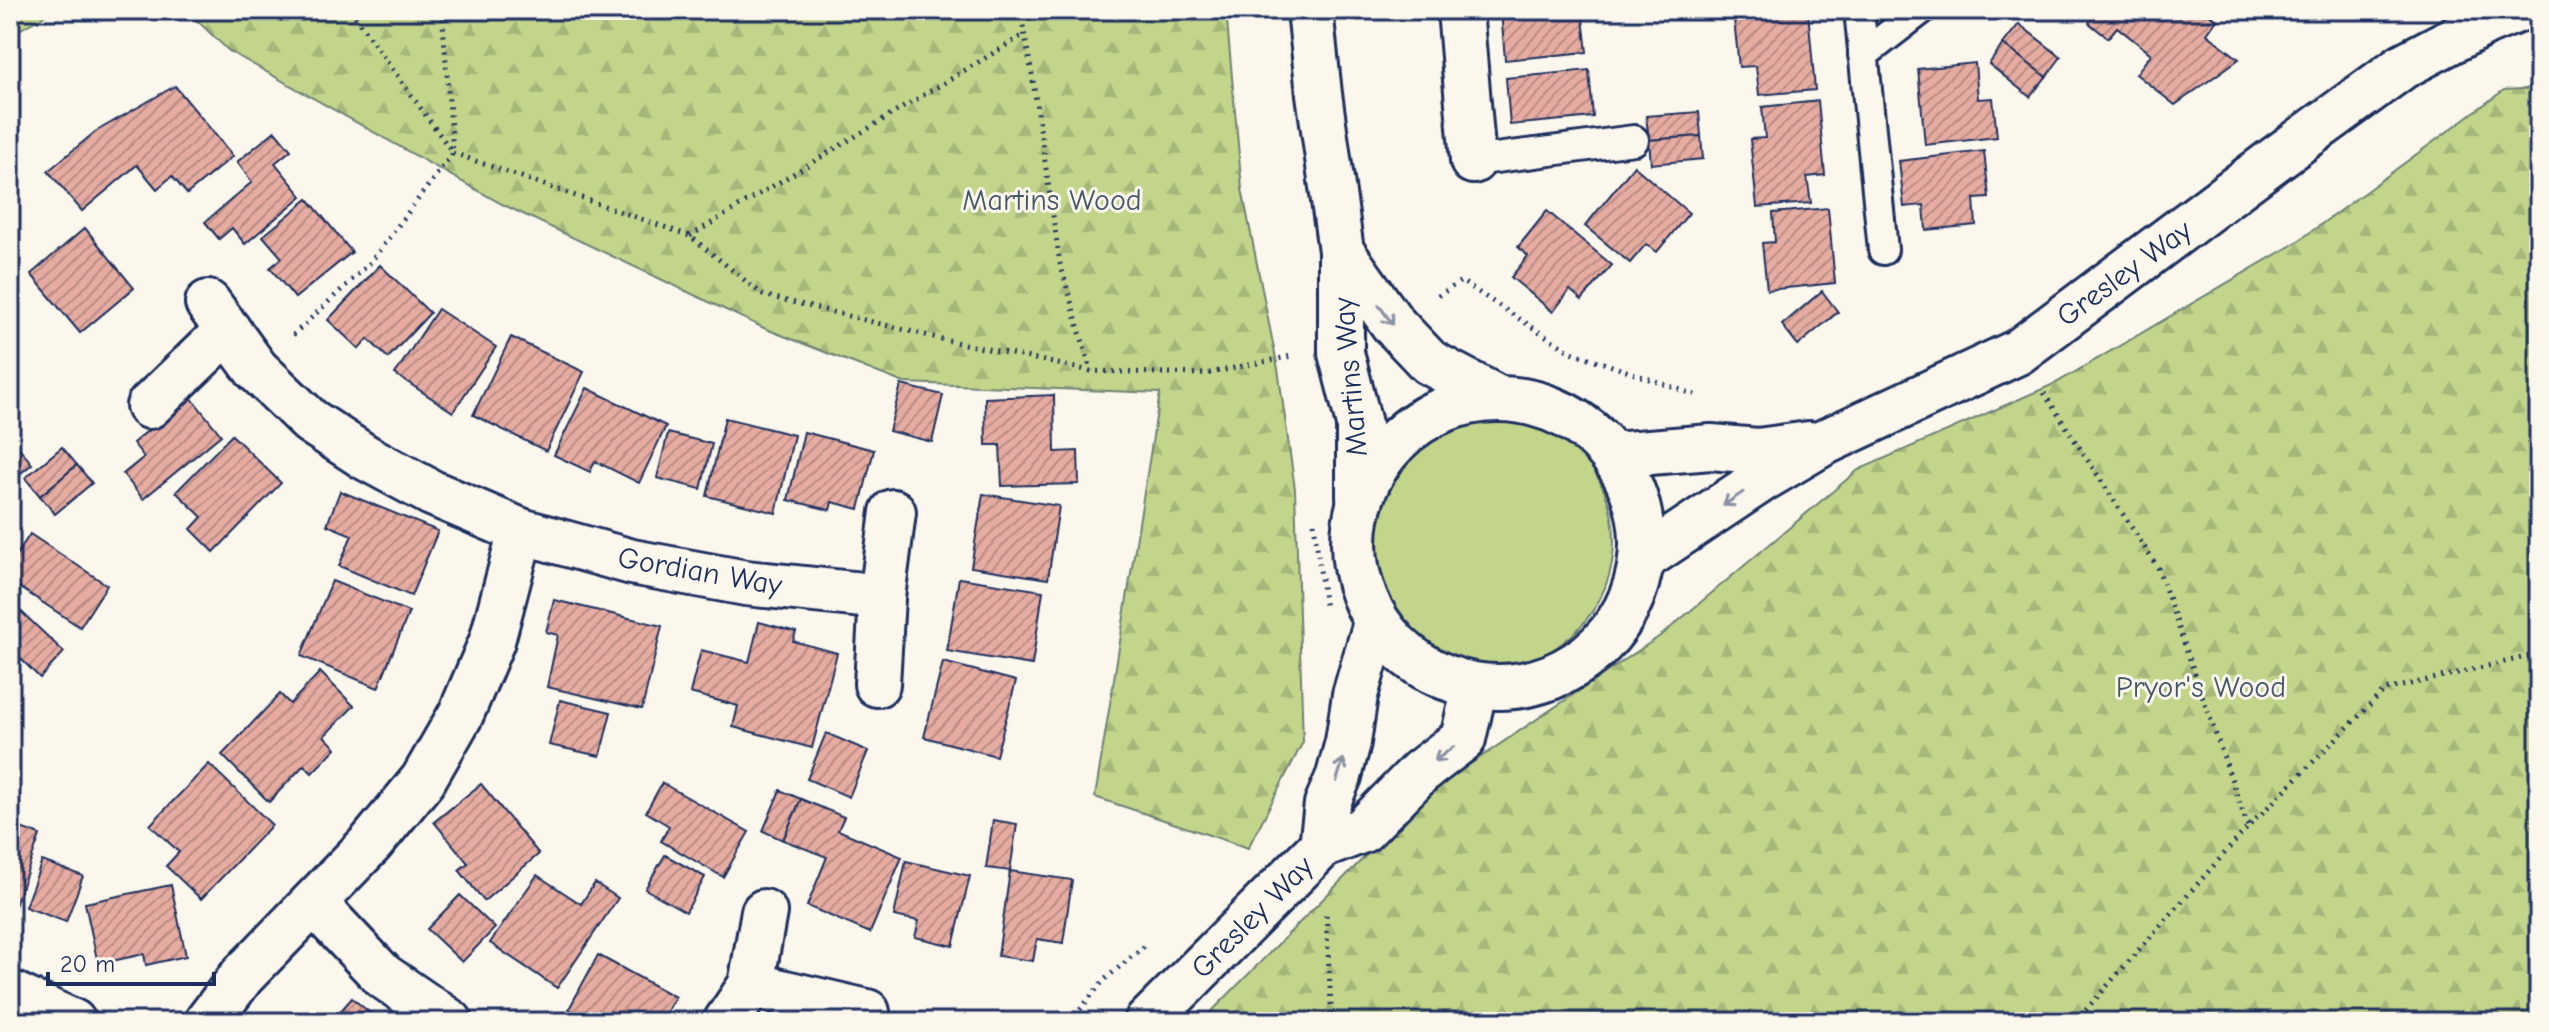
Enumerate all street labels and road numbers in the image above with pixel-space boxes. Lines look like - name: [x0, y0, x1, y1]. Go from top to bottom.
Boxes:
- street label: Gresley Way: [2050, 212, 2199, 334]
- street label: Martins Way: [1326, 295, 1375, 458]
- street label: Gordian Way: [615, 540, 785, 603]
- street label: Gresley Way: [1184, 849, 1321, 986]

